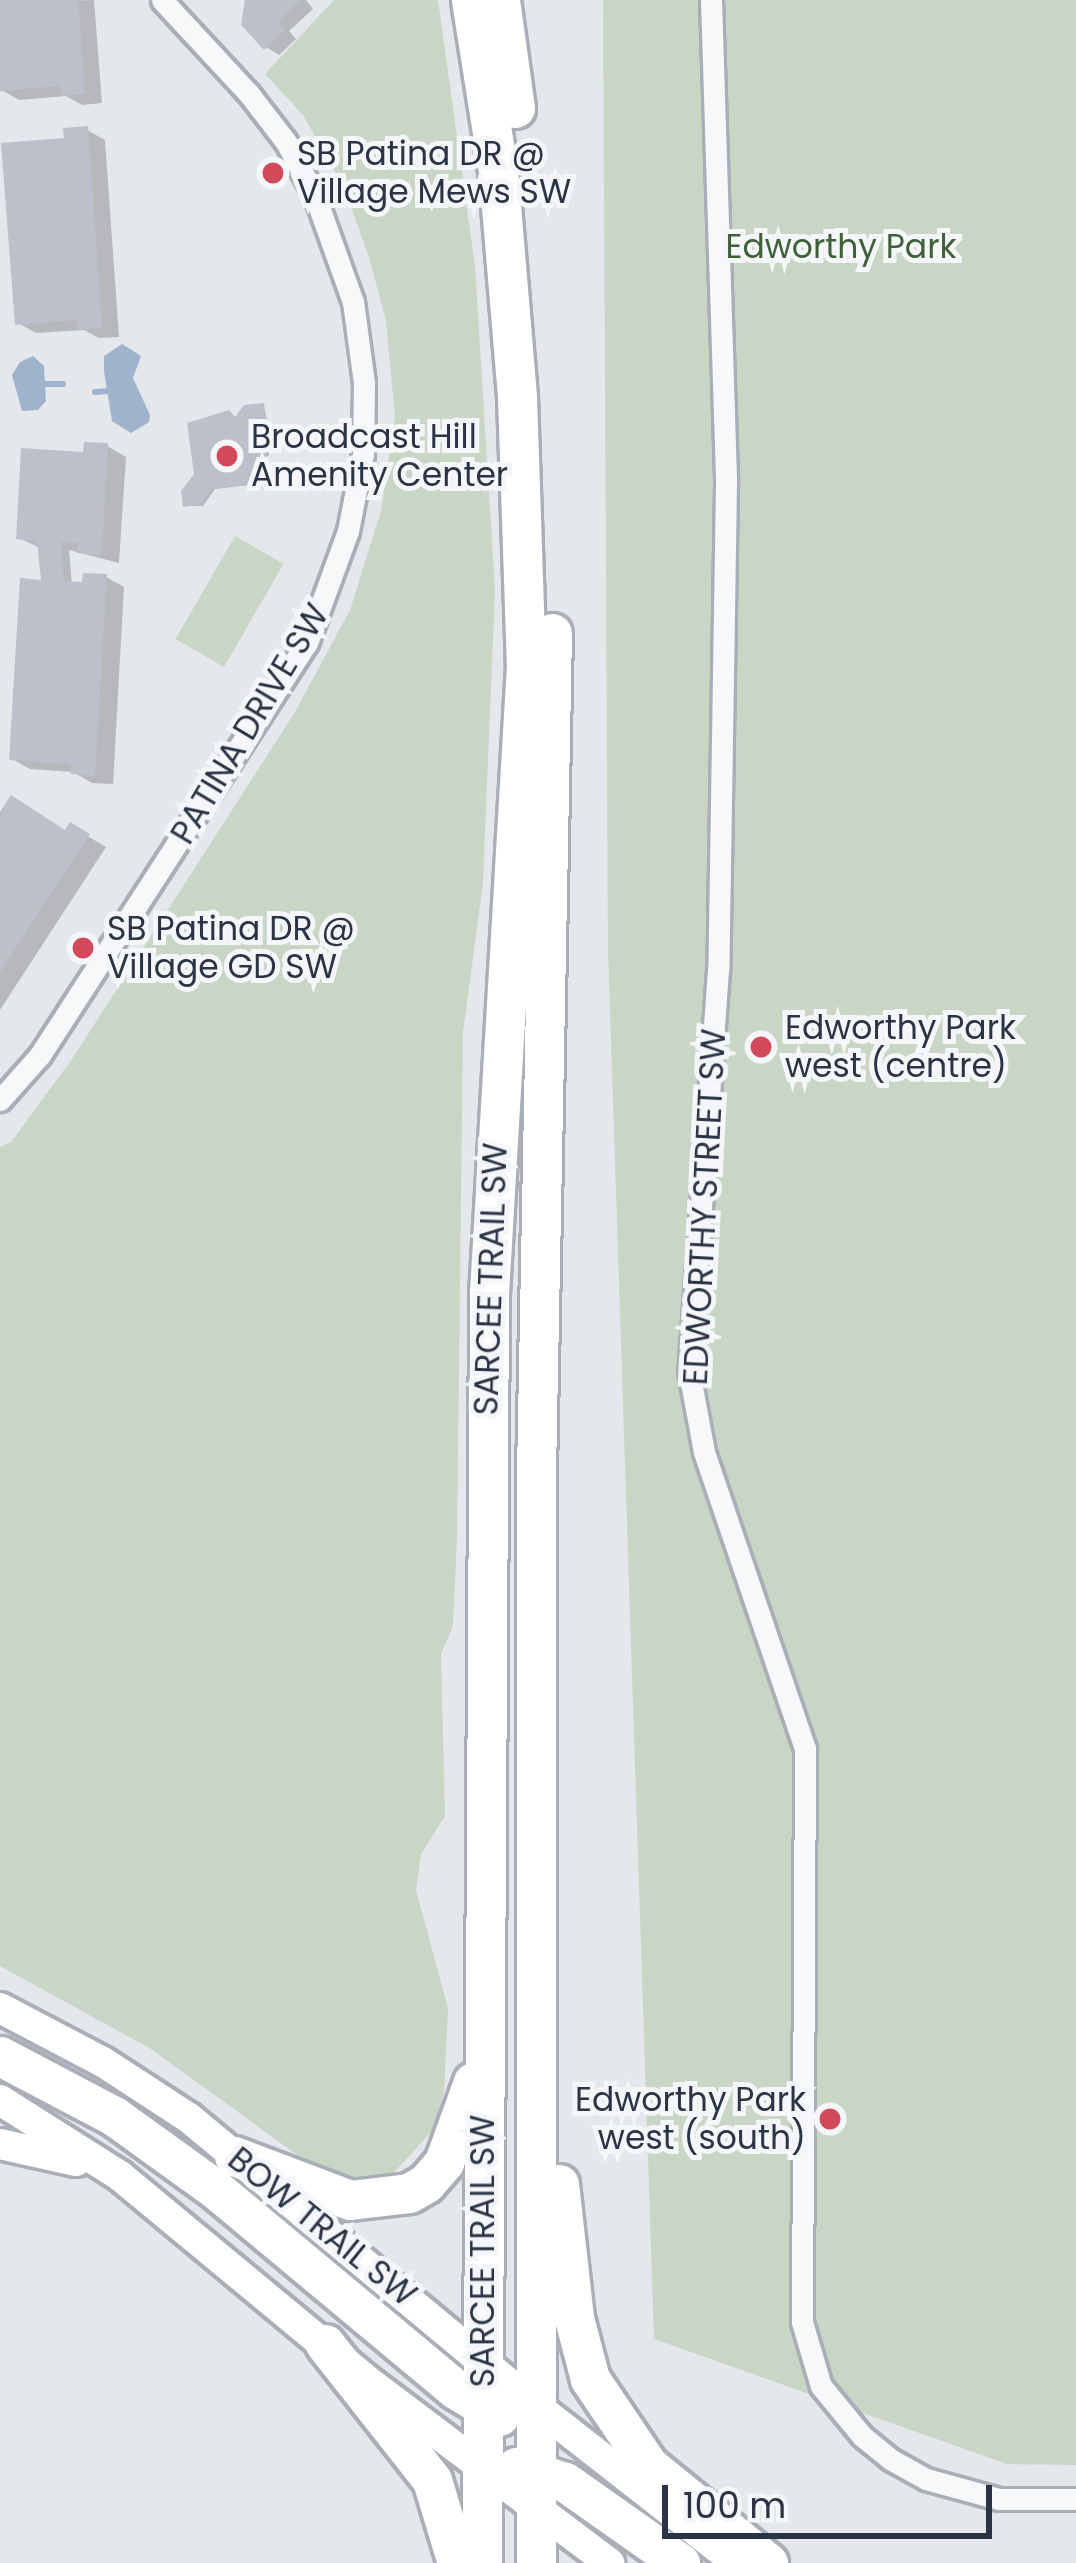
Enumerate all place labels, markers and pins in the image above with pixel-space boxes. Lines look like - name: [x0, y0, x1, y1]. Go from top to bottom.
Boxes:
- place label: SB Patina DR @ Village Mews SW: [297, 134, 571, 212]
- marker: SB Patina DR @ Village Mews SW: [260, 160, 286, 186]
- place label: Broadcast Hill Amenity Center: [251, 417, 508, 495]
- marker: Broadcast Hill Amenity Center: [214, 443, 240, 469]
- place label: SB Patina DR @ Village GD SW: [107, 909, 355, 987]
- marker: SB Patina DR @ Village GD SW: [70, 935, 96, 961]
- place label: Edworthy Park west (centre): [785, 1008, 1016, 1086]
- marker: Edworthy Park west (centre): [748, 1034, 774, 1060]
- place label: Edworthy Park west (south): [575, 2080, 806, 2158]
- marker: Edworthy Park west (south): [817, 2106, 843, 2132]

